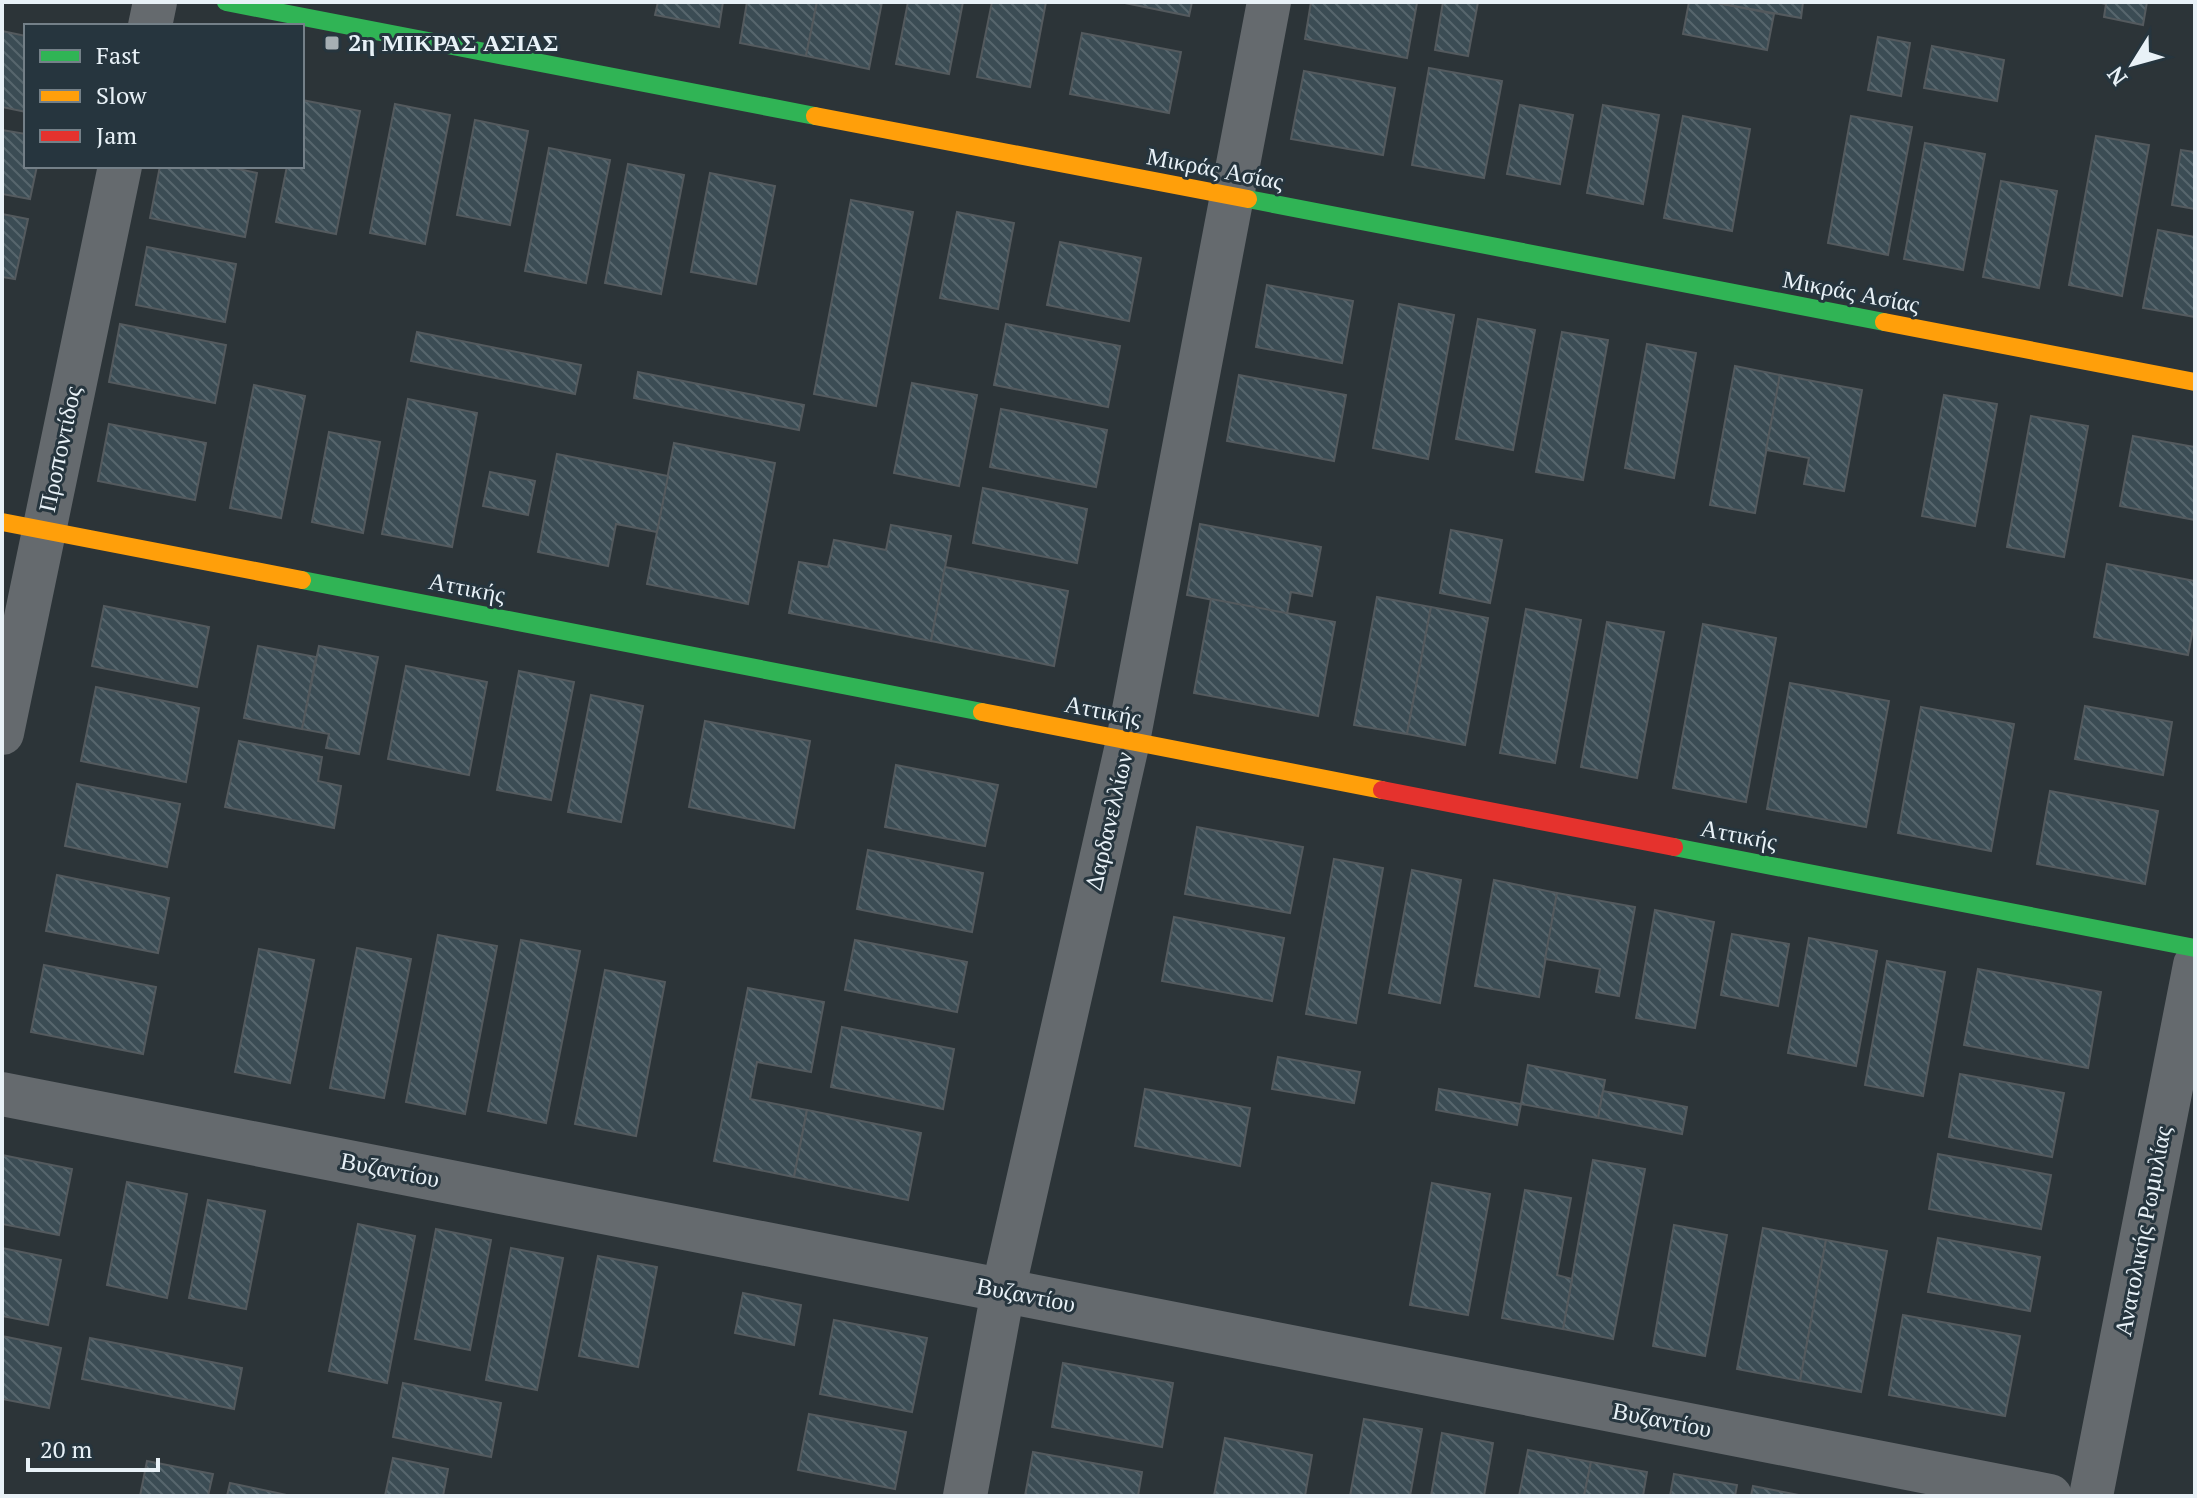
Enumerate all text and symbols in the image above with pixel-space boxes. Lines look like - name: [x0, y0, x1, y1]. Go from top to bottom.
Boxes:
- legend: [24, 24, 304, 168]
- north arrow: [2093, 24, 2173, 104]
- place label: 2η ΜΙΚΡΑΣ ΑΣΙΑΣ: [348, 26, 558, 58]
- marker: 2η ΜΙΚΡΑΣ ΑΣΙΑΣ: [323, 34, 341, 52]
- text: Fast: [96, 39, 141, 71]
- text: N: [2100, 61, 2133, 92]
- text: Slow: [96, 79, 147, 111]
- text: Jam: [96, 119, 137, 151]
- street label: Μικράς Ασίας: [1144, 139, 1287, 197]
- street label: Μικράς Ασίας: [1780, 262, 1923, 320]
- street label: Προποντίδος: [30, 382, 88, 515]
- street label: Αττικής: [426, 564, 509, 610]
- street label: Αττικής: [1062, 687, 1145, 733]
- street label: Δαρδανελλίων: [1077, 748, 1140, 893]
- street label: Αττικής: [1698, 811, 1781, 857]
- street label: Ανατολικής Ρωμυλίας: [2106, 1123, 2178, 1339]
- street label: Βυζαντίου: [338, 1144, 443, 1194]
- street label: Βυζαντίου: [974, 1269, 1079, 1319]
- street label: Βυζαντίου: [1610, 1394, 1715, 1444]
- scale bar: [28, 1422, 158, 1472]
- text: 20 m: [40, 1433, 92, 1465]

